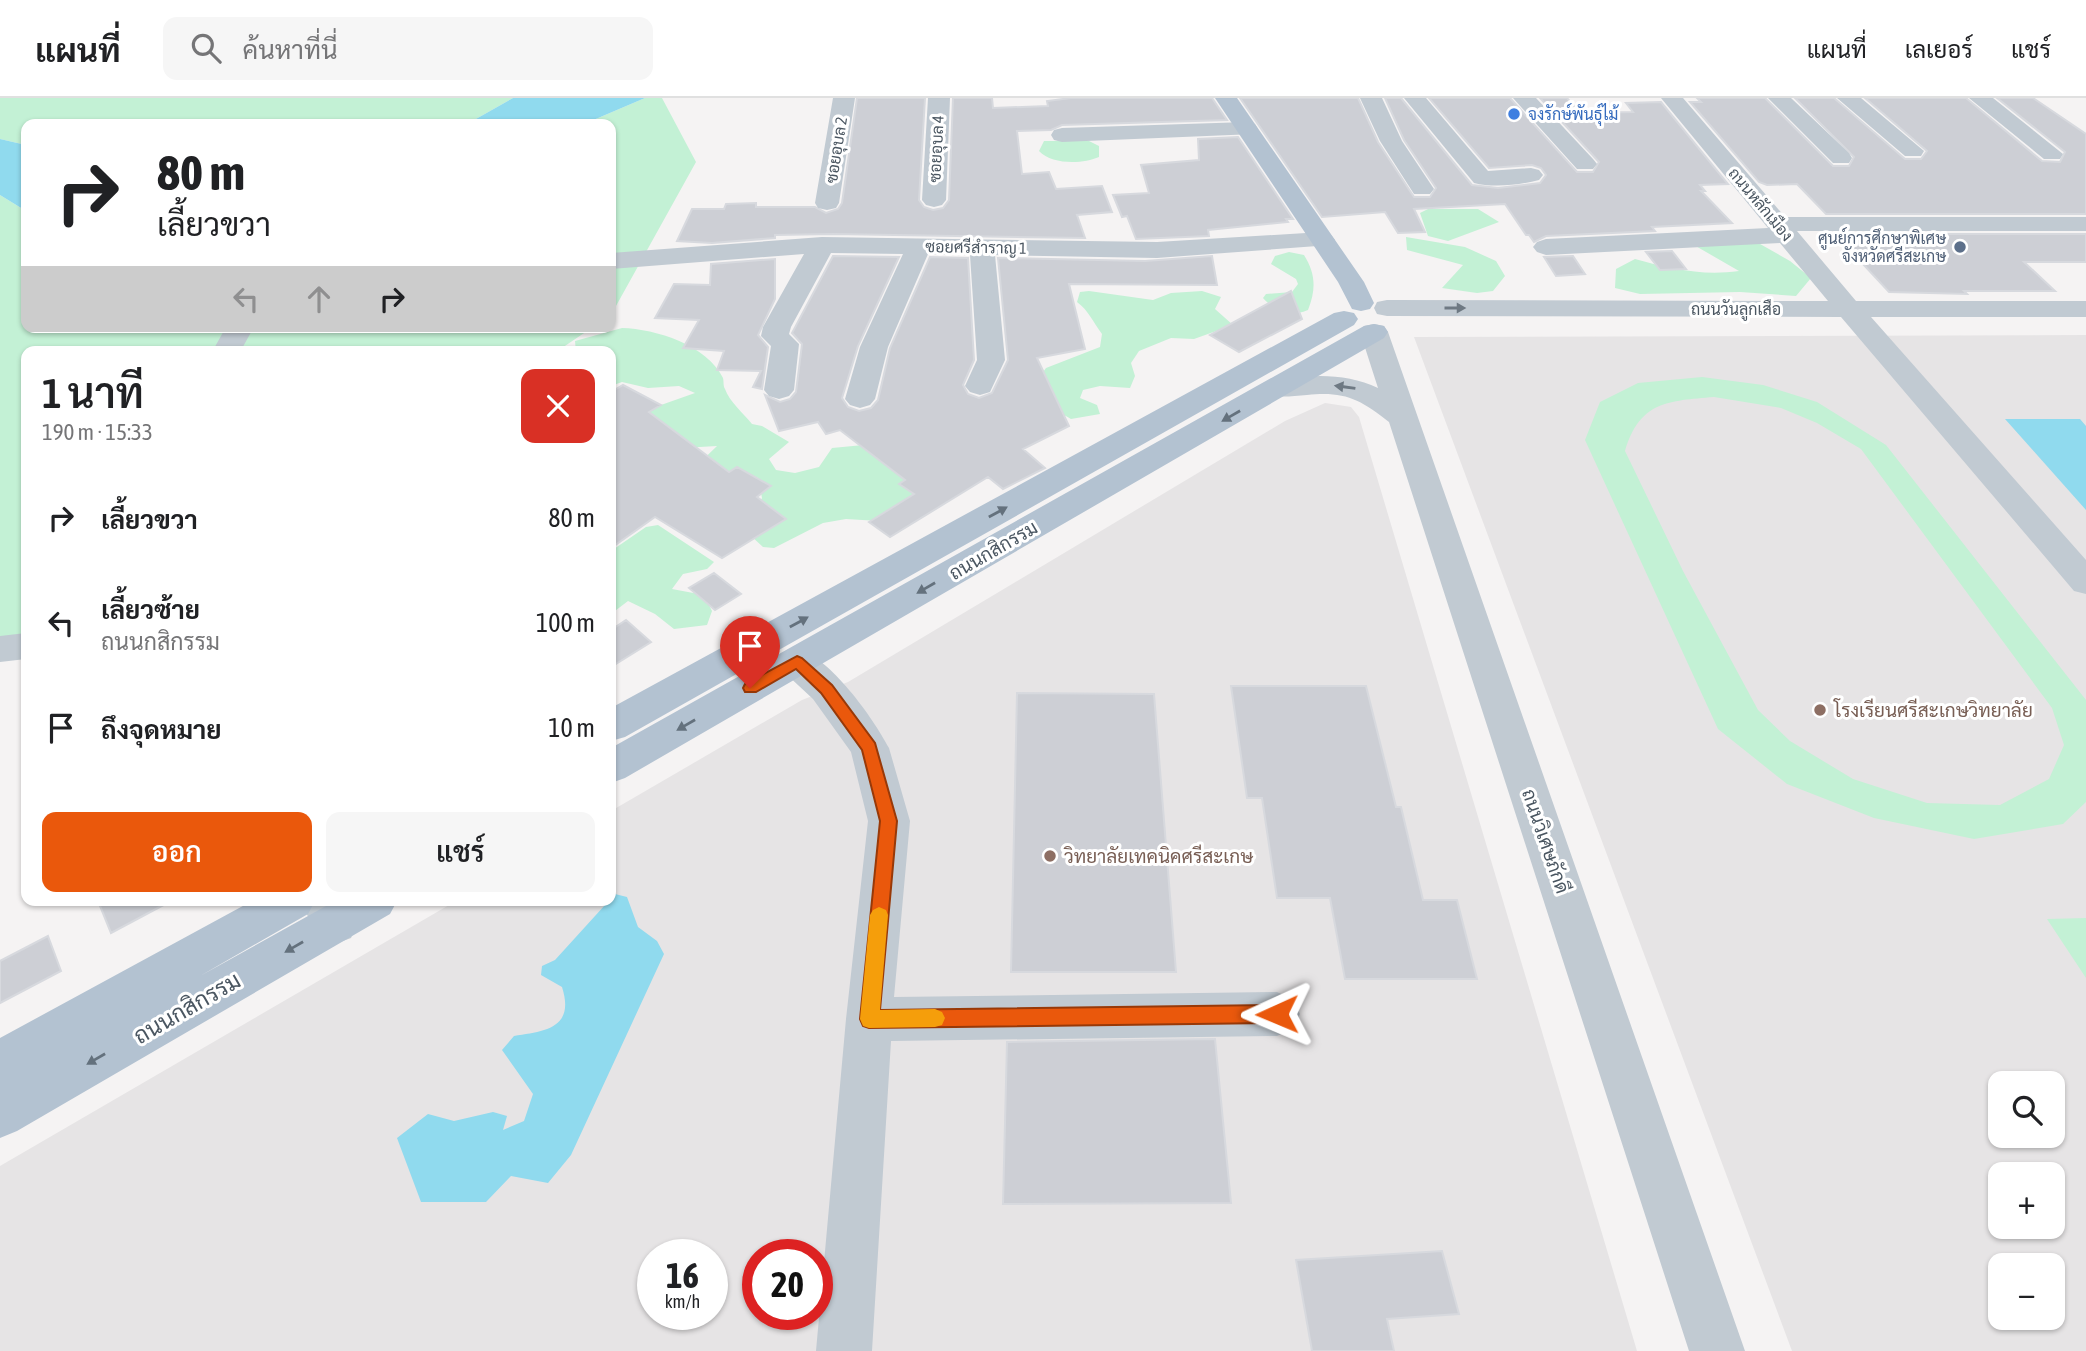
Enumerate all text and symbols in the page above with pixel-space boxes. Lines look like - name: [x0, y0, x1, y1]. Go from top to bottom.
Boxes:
- search box: [163, 17, 653, 80]
- icon: search: [187, 29, 225, 67]
- text: แผนที่: [35, 31, 121, 69]
- text: ค้นหาที่นี่: [243, 35, 338, 65]
- text: แผนที่: [1807, 36, 1867, 63]
- text: เลเยอร์: [1905, 36, 1973, 63]
- text: แชร์: [2011, 36, 2051, 63]
- place label: จงรักษ์พันธุ์ไม้: [1528, 102, 1619, 126]
- marker: จงรักษ์พันธุ์ไม้: [1506, 106, 1522, 122]
- street label: ซอยอุบล 2: [822, 115, 853, 185]
- street label: ซอยอุบล 4: [925, 115, 950, 183]
- text: 80 m: [157, 144, 245, 200]
- icon: right: [42, 147, 133, 238]
- street label: ถนนหลักเมือง: [1725, 163, 1798, 244]
- text: เลี้ยวขวา: [157, 206, 271, 243]
- place label: ศูนย์การศึกษาพิเศษ จังหวัดศรีสะเกษ: [1818, 226, 1946, 265]
- street label: ซอยศรีสำราญ 1: [925, 235, 1027, 258]
- marker: ศูนย์การศึกษาพิเศษ จังหวัดศรีสะเกษ: [1952, 239, 1968, 255]
- icon: left: [227, 280, 265, 318]
- icon: ahead: [300, 280, 338, 318]
- icon: right: [373, 280, 411, 318]
- street label: ถนนวันลูกเสือ: [1691, 299, 1781, 321]
- one-way arrow: [1444, 302, 1466, 314]
- text: 1 นาที: [42, 369, 144, 417]
- button: close: [521, 369, 595, 443]
- one-way arrow: [1334, 381, 1356, 392]
- one-way arrow: [1221, 409, 1240, 422]
- text: 190 m · 15:33: [42, 419, 153, 445]
- icon: right: [42, 499, 80, 537]
- text: 80 m: [548, 503, 595, 533]
- text: เลี้ยวขวา: [101, 505, 198, 535]
- one-way arrow: [988, 506, 1008, 517]
- street label: ถนนกสิกรรม: [945, 516, 1041, 584]
- one-way arrow: [917, 582, 936, 594]
- text: เลี้ยวซ้าย: [101, 595, 200, 625]
- icon: left: [42, 604, 80, 642]
- text: 100 m: [536, 608, 595, 638]
- pin: [720, 616, 780, 688]
- one-way arrow: [789, 616, 809, 628]
- icon: arrive: [731, 627, 769, 665]
- text: ถนนกสิกรรม: [101, 629, 220, 655]
- place label: โรงเรียนศรีสะเกษวิทยาลัย: [1833, 698, 2033, 721]
- marker: โรงเรียนศรีสะเกษวิทยาลัย: [1812, 702, 1828, 718]
- icon: arrive: [42, 709, 80, 747]
- text: 10 m: [548, 713, 595, 743]
- text: ถึงจุดหมาย: [101, 715, 222, 745]
- one-way arrow: [676, 719, 695, 731]
- street label: ถนนวิเศษภักดี: [1518, 786, 1575, 896]
- button: ออก: [42, 812, 312, 892]
- button: แชร์: [326, 812, 595, 892]
- place label: วิทยาลัยเทคนิคศรีสะเกษ: [1064, 844, 1254, 867]
- marker: วิทยาลัยเทคนิคศรีสะเกษ: [1042, 848, 1058, 864]
- one-way arrow: [284, 941, 304, 953]
- street label: ถนนกสิกรรม: [129, 966, 245, 1049]
- position arrow: [1240, 977, 1314, 1051]
- one-way arrow: [87, 1053, 106, 1065]
- map controls: [1988, 1071, 2065, 1330]
- button: search: [1988, 1071, 2065, 1148]
- button: +: [1988, 1162, 2065, 1239]
- speed limit sign: 20: [742, 1239, 833, 1330]
- button: −: [1988, 1253, 2065, 1330]
- text: 16: [666, 1255, 699, 1295]
- text: km/h: [665, 1291, 700, 1312]

